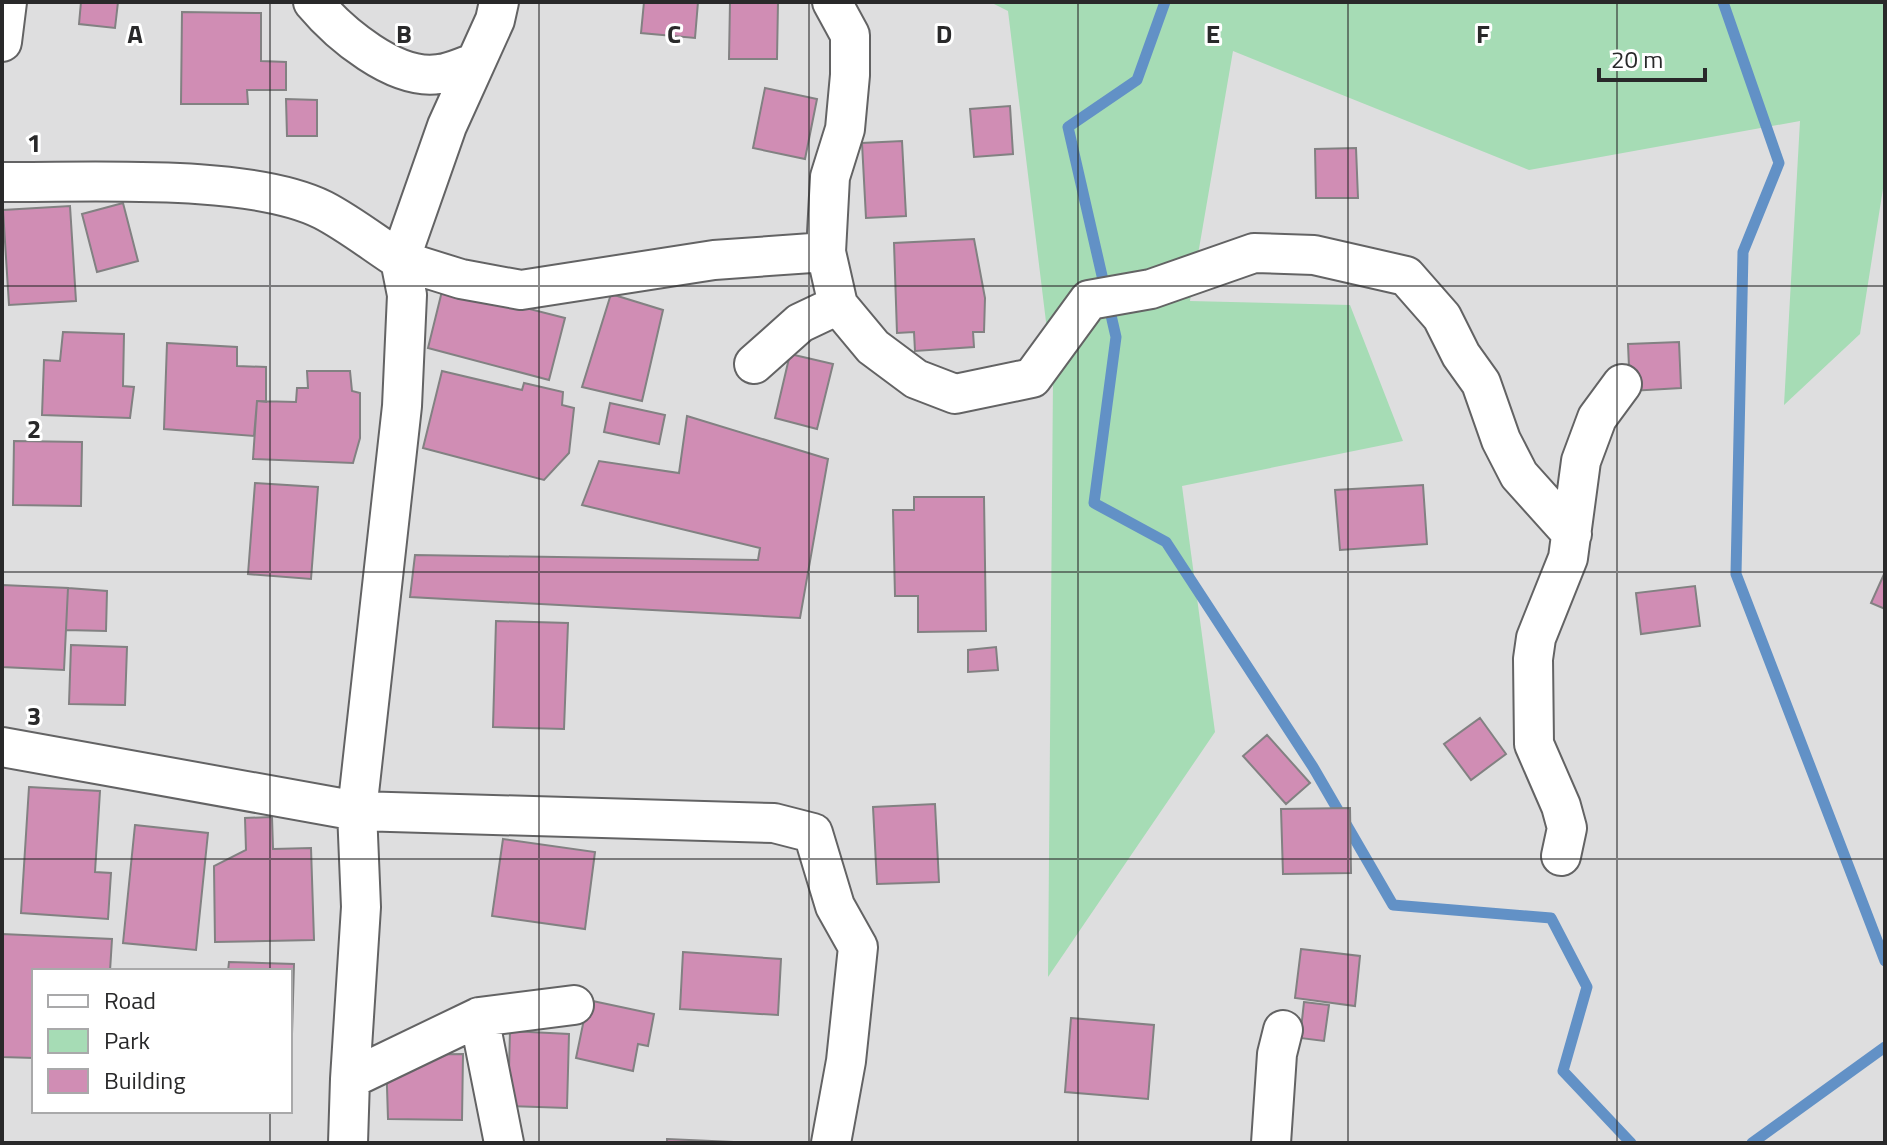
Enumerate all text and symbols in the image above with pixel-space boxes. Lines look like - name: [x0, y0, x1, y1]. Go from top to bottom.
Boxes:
- text: A: [127, 14, 143, 53]
- text: B: [396, 14, 412, 53]
- text: C: [667, 14, 681, 53]
- text: D: [936, 14, 952, 53]
- text: E: [1206, 14, 1220, 53]
- text: F: [1476, 14, 1490, 53]
- scale bar: [1599, 32, 1705, 82]
- text: 20 m: [1611, 41, 1663, 77]
- text: 1: [27, 123, 41, 162]
- text: 2: [27, 409, 41, 448]
- text: 3: [27, 696, 41, 735]
- legend: [32, 969, 292, 1113]
- text: Road: [104, 982, 156, 1018]
- text: Park: [104, 1022, 150, 1058]
- text: Building: [104, 1062, 186, 1098]

